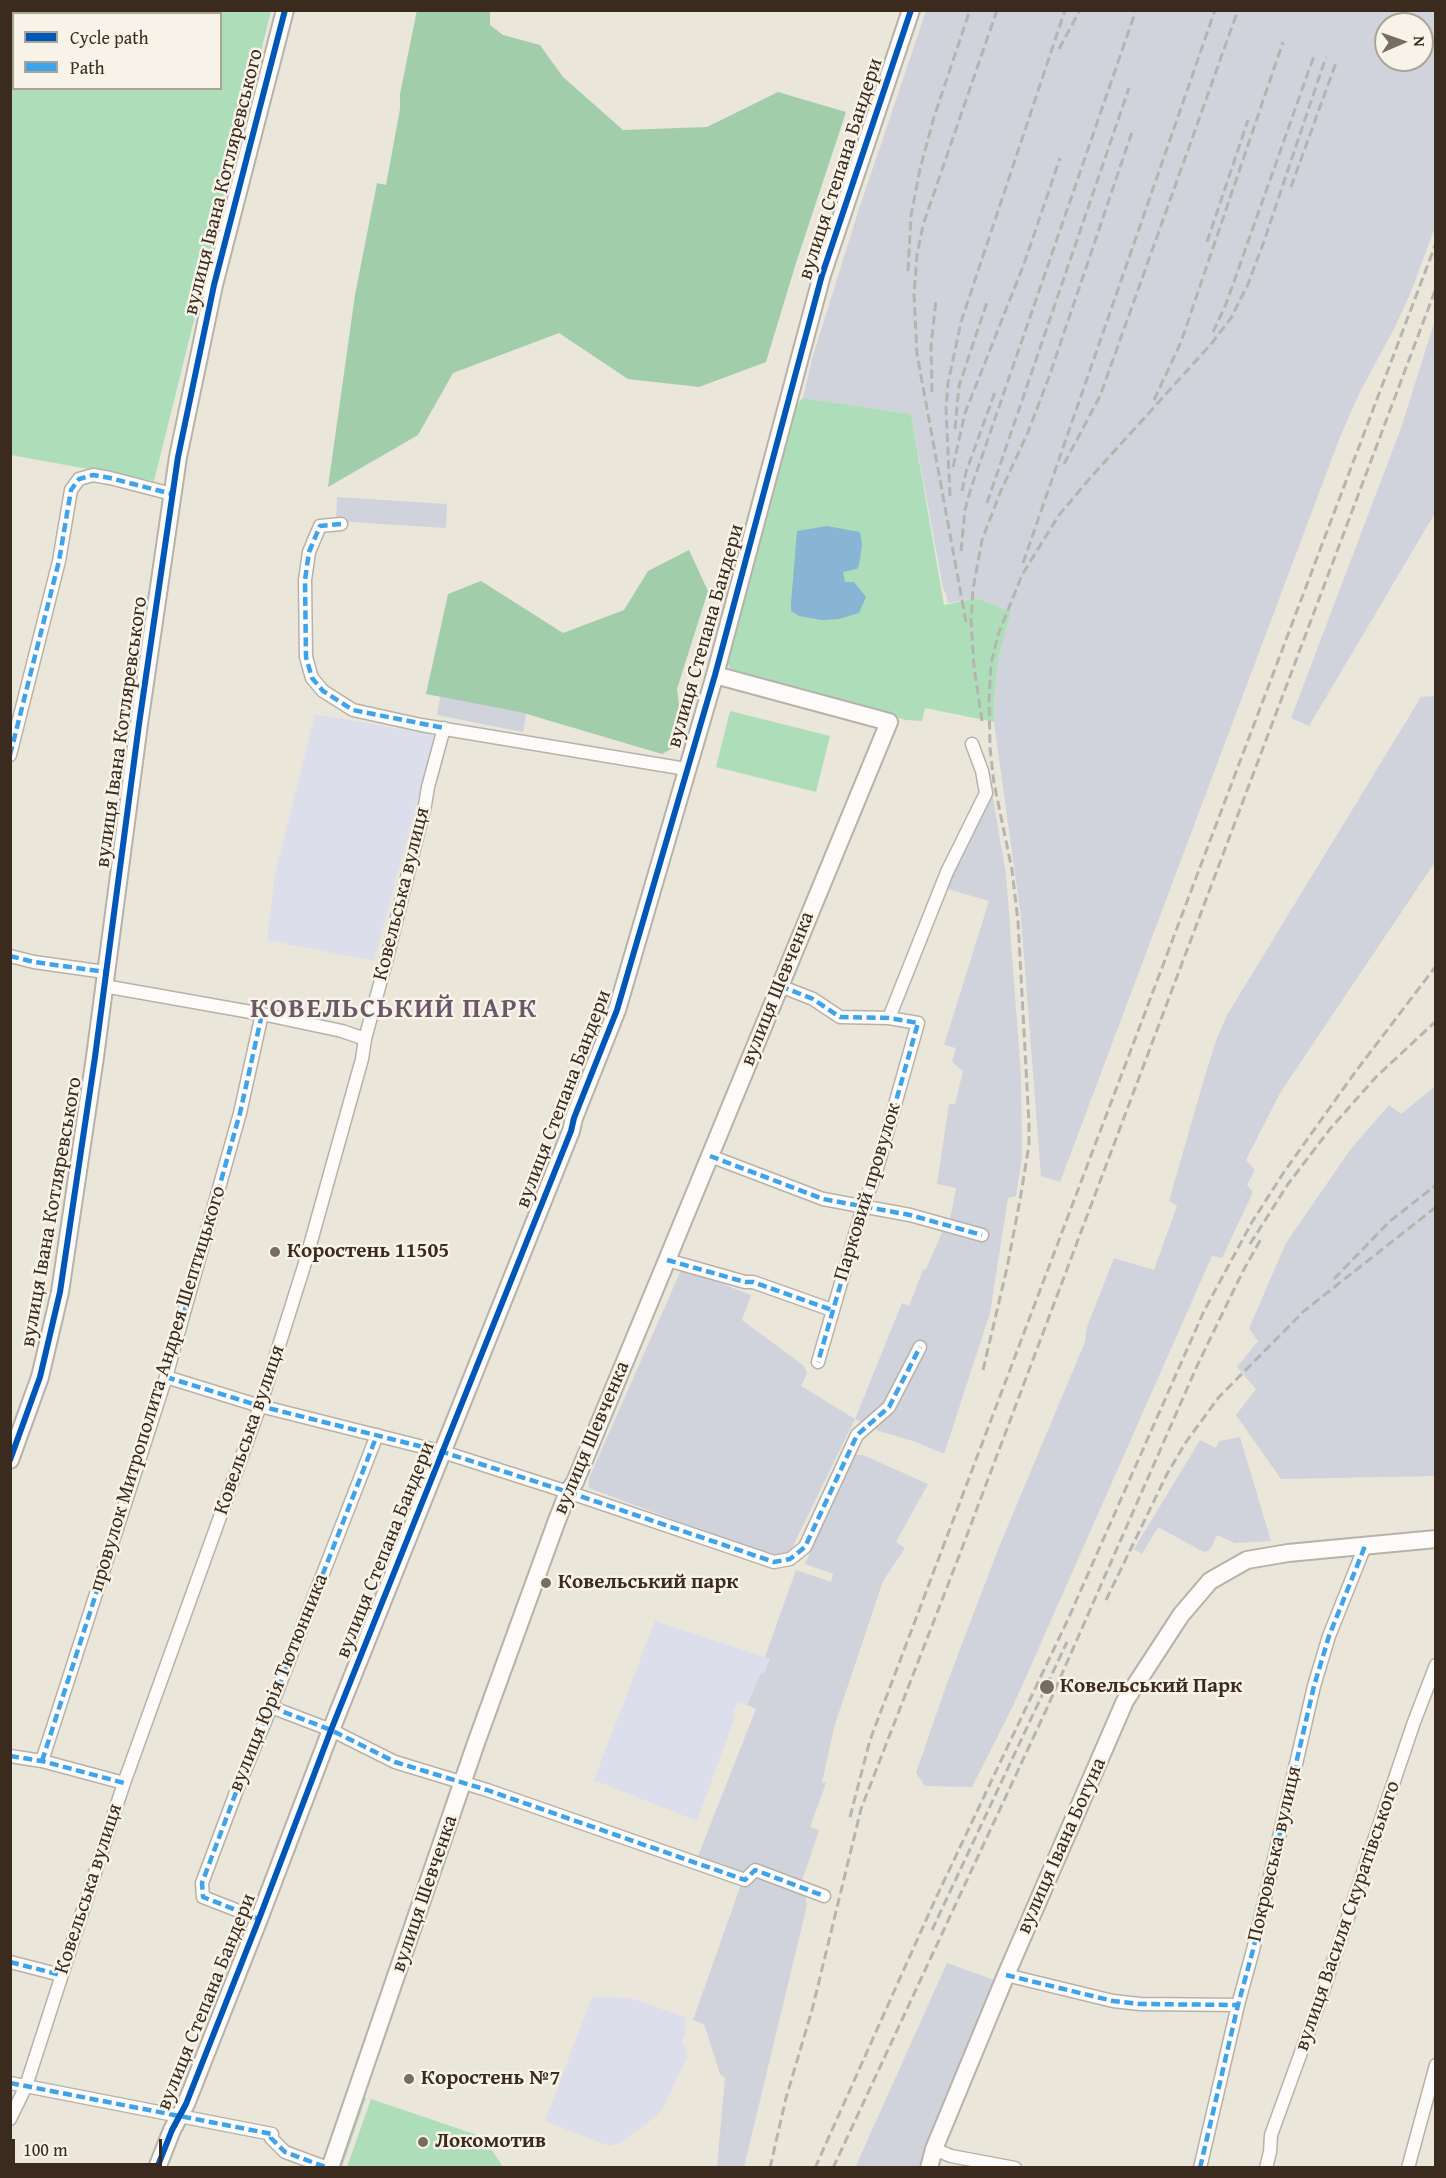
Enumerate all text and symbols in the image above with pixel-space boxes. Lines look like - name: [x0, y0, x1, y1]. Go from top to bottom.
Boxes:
- legend: [12, 12, 222, 90]
- north arrow: [1374, 12, 1434, 72]
- text: Cycle path: [70, 24, 149, 51]
- text: N: [1408, 36, 1432, 47]
- street label: вулиця Івана Котляревського: [179, 46, 269, 318]
- text: Path: [70, 54, 105, 81]
- street label: вулиця Степана Бандери: [793, 55, 889, 283]
- street label: вулиця Степана Бандери: [662, 521, 750, 751]
- street label: вулиця Івана Котляревського: [90, 595, 154, 869]
- street label: Ковельська вулиця: [368, 805, 436, 983]
- street label: вулиця Шевченка: [736, 908, 820, 1070]
- street label: вулиця Степана Бандери: [511, 986, 617, 1212]
- district label: КОВЕЛЬСЬКИЙ ПАРК: [250, 994, 538, 1026]
- street label: вулиця Івана Котляревського: [16, 1075, 88, 1349]
- street label: Парковий провулок: [829, 1100, 907, 1284]
- street label: провулок Митрополита Андрея Шептицького: [84, 1183, 232, 1595]
- place label: Коростень 11505: [287, 1239, 449, 1265]
- marker: Коростень 11505: [268, 1245, 282, 1259]
- street label: Ковельська вулиця: [209, 1342, 291, 1518]
- street label: вулиця Шевченка: [548, 1358, 636, 1518]
- street label: вулиця Степана Бандери: [331, 1438, 441, 1662]
- street label: вулиця Юрія Тютюнника: [224, 1570, 334, 1796]
- place label: Ковельський парк: [558, 1570, 738, 1596]
- marker: Ковельський парк: [539, 1576, 553, 1590]
- place label: Ковельський Парк: [1060, 1674, 1242, 1700]
- marker: Ковельський Парк: [1038, 1678, 1056, 1696]
- street label: вулиця Івана Богуна: [1012, 1754, 1112, 1938]
- street label: Покровська вулиця: [1242, 1764, 1308, 1944]
- street label: вулиця Василя Скуратівського: [1290, 1778, 1406, 2054]
- street label: Ковельська вулиця: [50, 1801, 128, 1977]
- street label: вулиця Шевченка: [386, 1812, 464, 1976]
- street label: вулиця Степана Бандери: [152, 1890, 262, 2114]
- place label: Коростень №7: [421, 2066, 560, 2092]
- marker: Коростень №7: [402, 2072, 416, 2086]
- scale bar: [15, 2127, 165, 2165]
- place label: Локомотив: [435, 2129, 546, 2155]
- marker: Локомотив: [416, 2135, 430, 2149]
- text: 100 m: [23, 2136, 68, 2163]

